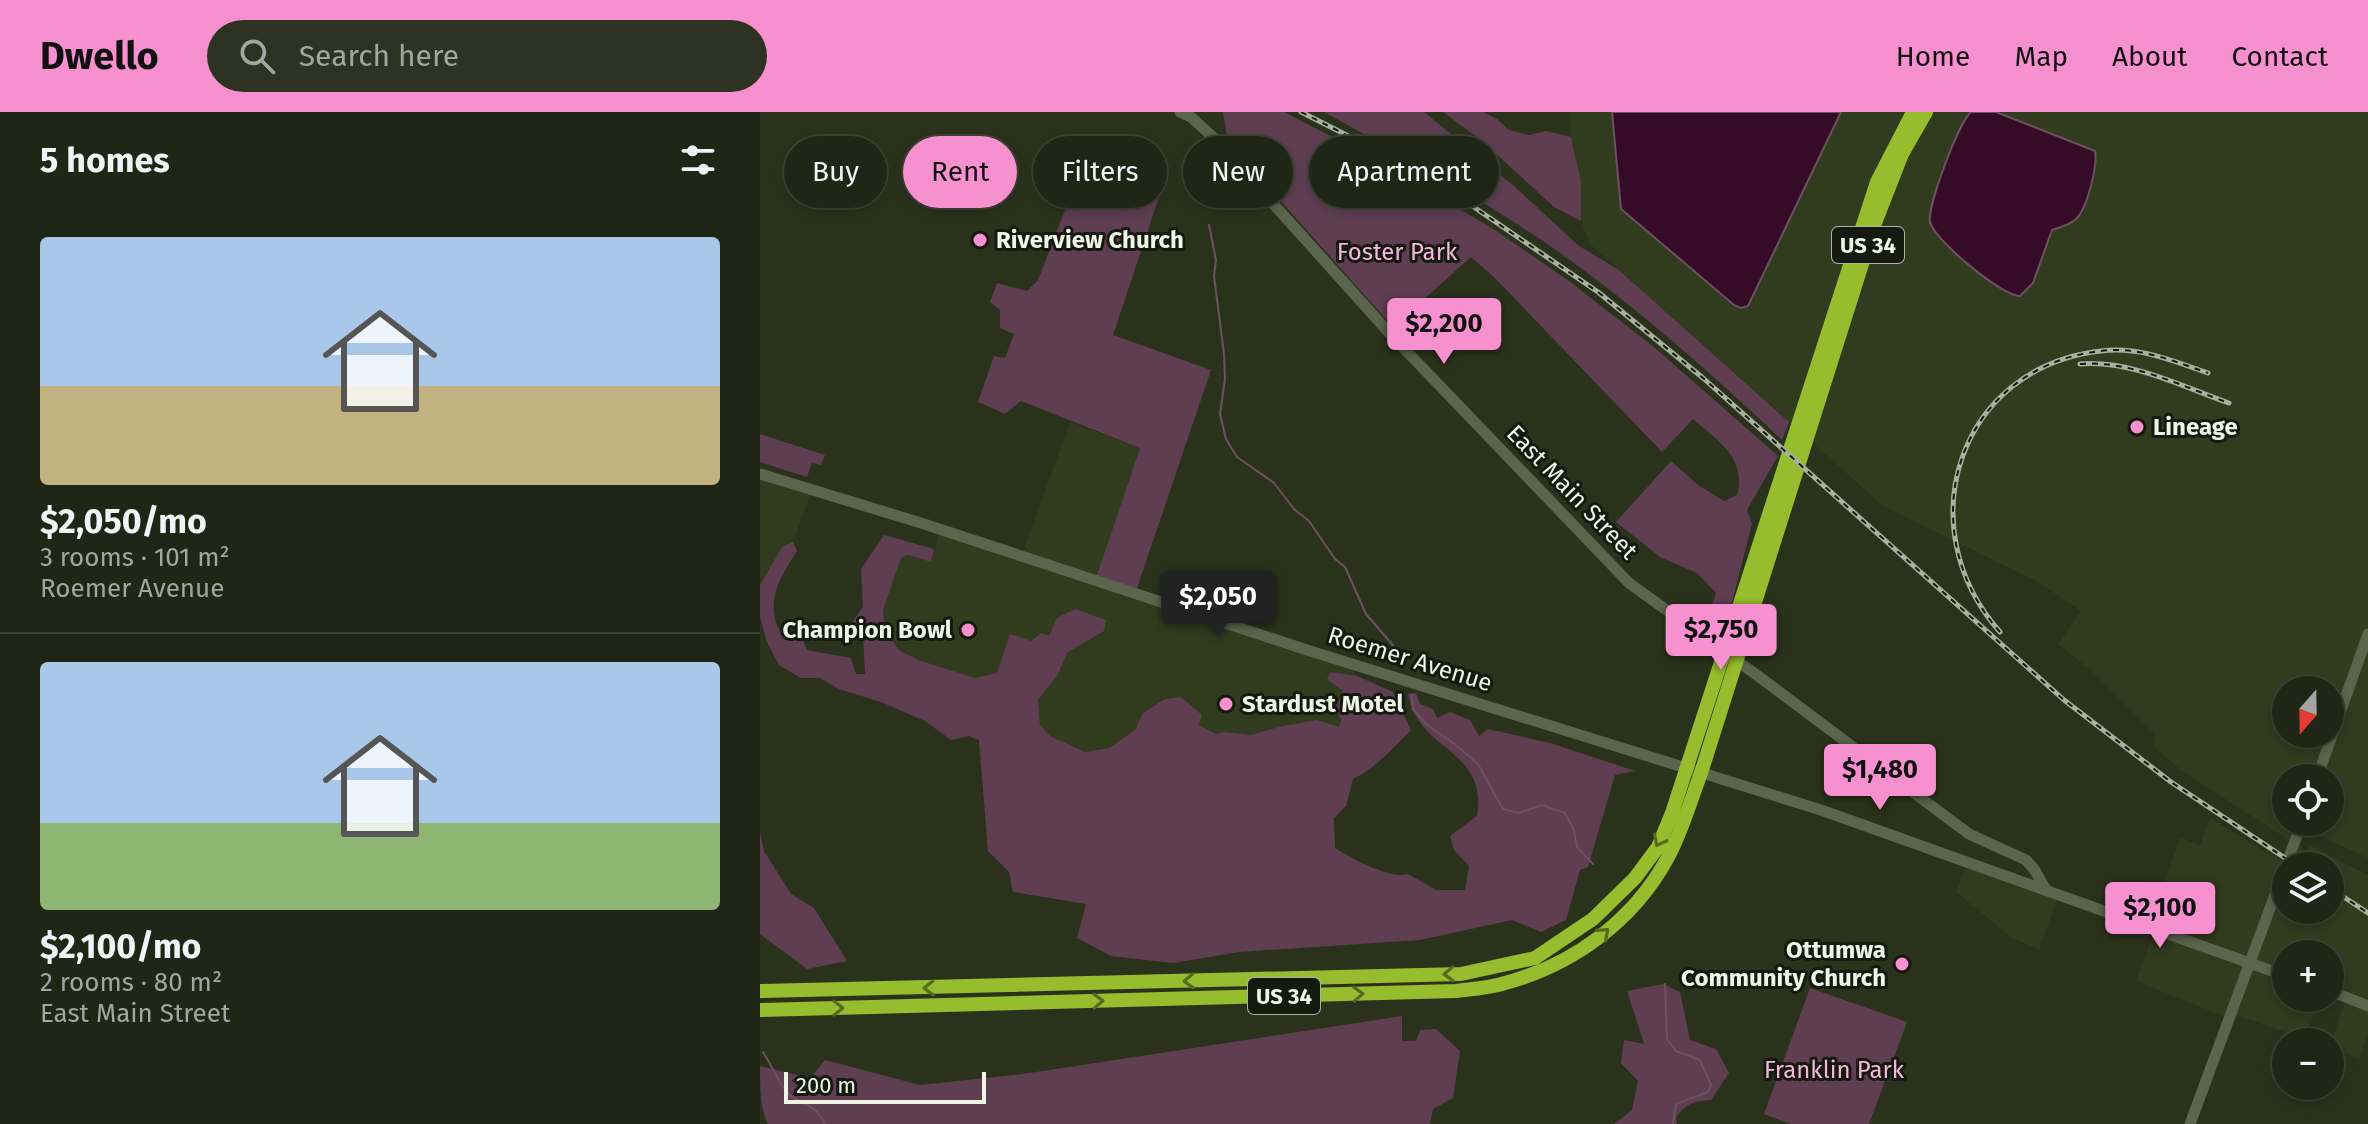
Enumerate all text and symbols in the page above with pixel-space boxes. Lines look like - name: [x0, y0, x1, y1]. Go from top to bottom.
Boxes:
- search box: [207, 20, 767, 92]
- text: Dwello: [40, 33, 159, 79]
- icon: search: [235, 34, 279, 78]
- text: Search here: [299, 38, 459, 74]
- text: Home: [1896, 40, 1970, 73]
- text: Map: [2014, 40, 2068, 73]
- text: About: [2112, 40, 2187, 73]
- text: Contact: [2231, 40, 2328, 73]
- chip: Buy: [784, 136, 887, 208]
- chip: Rent: [903, 136, 1017, 208]
- chip: Filters: [1033, 136, 1167, 208]
- chip: New: [1183, 136, 1293, 208]
- chip: Apartment: [1309, 136, 1499, 208]
- icon: filters: [676, 138, 720, 182]
- text: 5 homes: [40, 140, 170, 181]
- place label: Riverview Church: [996, 226, 1184, 254]
- road number: US 34: [1832, 227, 1904, 263]
- marker: Riverview Church: [971, 231, 989, 249]
- park label: Foster Park: [1337, 238, 1458, 266]
- icon: home: [308, 289, 452, 433]
- pin: $2,200: [1379, 298, 1509, 366]
- text: $2,200: [1405, 308, 1483, 339]
- place label: Lineage: [2153, 413, 2238, 441]
- marker: Lineage: [2128, 418, 2146, 436]
- street label: East Main Street: [1501, 419, 1643, 565]
- text: $2,050/mo: [40, 501, 207, 542]
- text: 3 rooms · 101 m²: [40, 542, 230, 573]
- pin: $2,050: [1153, 571, 1283, 639]
- text: Roemer Avenue: [40, 573, 224, 604]
- text: $2,050: [1179, 581, 1257, 612]
- pin: $2,750: [1656, 604, 1786, 672]
- text: $2,750: [1684, 614, 1758, 645]
- place label: Champion Bowl: [783, 616, 953, 644]
- marker: Champion Bowl: [959, 621, 977, 639]
- street label: Roemer Avenue: [1325, 621, 1495, 697]
- north arrow: [2272, 676, 2344, 748]
- map controls: [2272, 676, 2344, 1100]
- place label: Stardust Motel: [1242, 690, 1404, 718]
- marker: Stardust Motel: [1217, 695, 1235, 713]
- icon: home: [308, 714, 452, 858]
- pin: $1,480: [1815, 744, 1945, 812]
- text: $1,480: [1842, 754, 1918, 785]
- button: locate: [2272, 764, 2344, 836]
- one-way arrow: [1653, 833, 1669, 848]
- button: layers: [2272, 852, 2344, 924]
- pin: $2,100: [2095, 882, 2225, 950]
- text: $2,100: [2123, 892, 2197, 923]
- text: $2,100/mo: [40, 926, 201, 967]
- one-way arrow: [1595, 928, 1609, 943]
- place label: Ottumwa Community Church: [1681, 936, 1886, 992]
- button: +: [2272, 940, 2344, 1012]
- marker: Ottumwa Community Church: [1893, 955, 1911, 973]
- one-way arrow: [1442, 965, 1455, 982]
- text: 2 rooms · 80 m²: [40, 967, 222, 998]
- one-way arrow: [1182, 973, 1195, 990]
- road number: US 34: [1248, 978, 1320, 1014]
- one-way arrow: [922, 980, 935, 997]
- one-way arrow: [1352, 985, 1365, 1002]
- one-way arrow: [1092, 992, 1105, 1010]
- text: East Main Street: [40, 998, 230, 1029]
- one-way arrow: [832, 999, 845, 1016]
- button: −: [2272, 1028, 2344, 1100]
- park label: Franklin Park: [1764, 1056, 1905, 1084]
- scale bar: [784, 1068, 986, 1104]
- text: 200 m: [796, 1072, 856, 1099]

